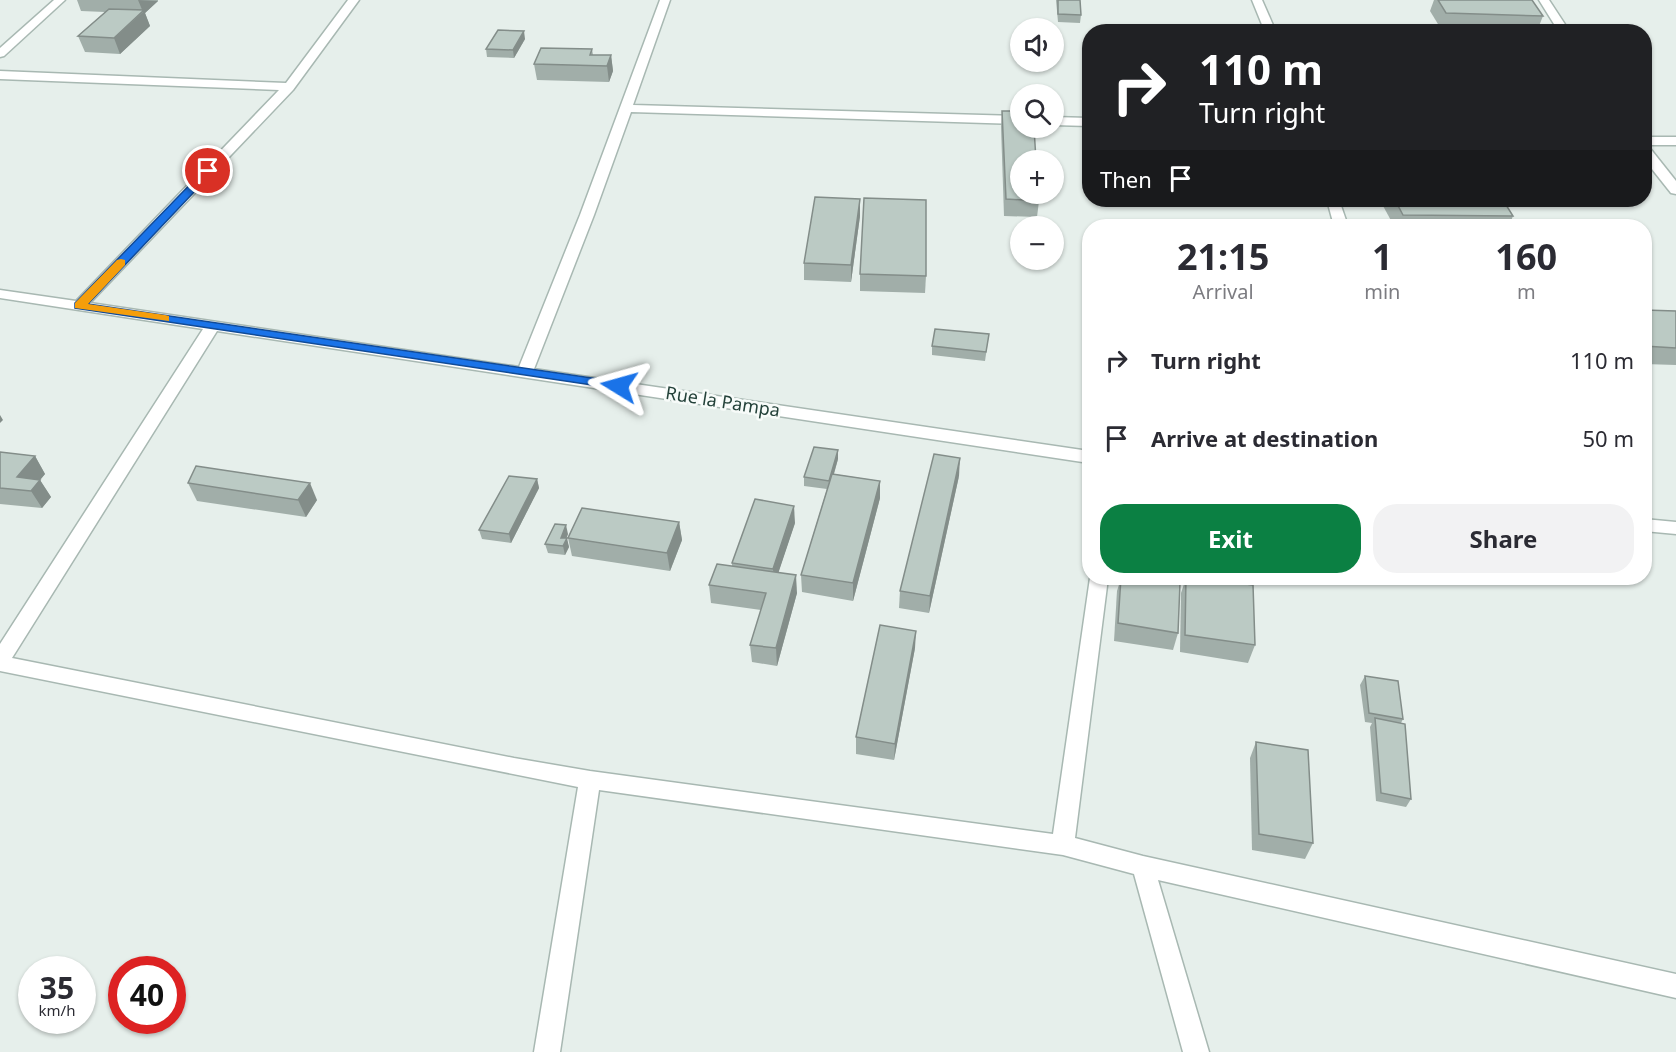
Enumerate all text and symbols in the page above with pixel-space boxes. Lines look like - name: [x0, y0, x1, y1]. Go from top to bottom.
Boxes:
- map controls: [1010, 18, 1064, 270]
- button: sound: [1010, 18, 1064, 72]
- text: 110 m: [1199, 40, 1323, 97]
- icon: right: [1100, 48, 1178, 126]
- button: search: [1010, 84, 1064, 138]
- text: Turn right: [1199, 94, 1325, 131]
- pin: [182, 145, 233, 196]
- button: +: [1010, 150, 1064, 204]
- icon: arrive: [191, 154, 224, 187]
- icon: arrive: [1164, 162, 1197, 195]
- text: Then: [1100, 164, 1152, 194]
- button: −: [1010, 216, 1064, 270]
- text: 21:15: [1177, 232, 1269, 281]
- text: 1: [1372, 232, 1393, 281]
- text: 160: [1495, 232, 1557, 281]
- text: Arrival: [1193, 278, 1254, 305]
- text: min: [1364, 278, 1400, 305]
- text: m: [1517, 278, 1536, 305]
- icon: right: [1100, 344, 1133, 377]
- text: Turn right: [1151, 345, 1261, 375]
- text: 110 m: [1570, 345, 1634, 375]
- position arrow: [587, 354, 651, 418]
- street label: Rue la Pampa: [664, 380, 782, 422]
- icon: arrive: [1100, 422, 1133, 455]
- text: Arrive at destination: [1151, 423, 1378, 453]
- text: 50 m: [1583, 423, 1634, 453]
- button: Exit: [1100, 504, 1361, 573]
- button: Share: [1373, 504, 1634, 573]
- speed limit sign: 40: [108, 956, 186, 1034]
- text: 35: [40, 967, 74, 1008]
- text: km/h: [39, 1000, 75, 1020]

